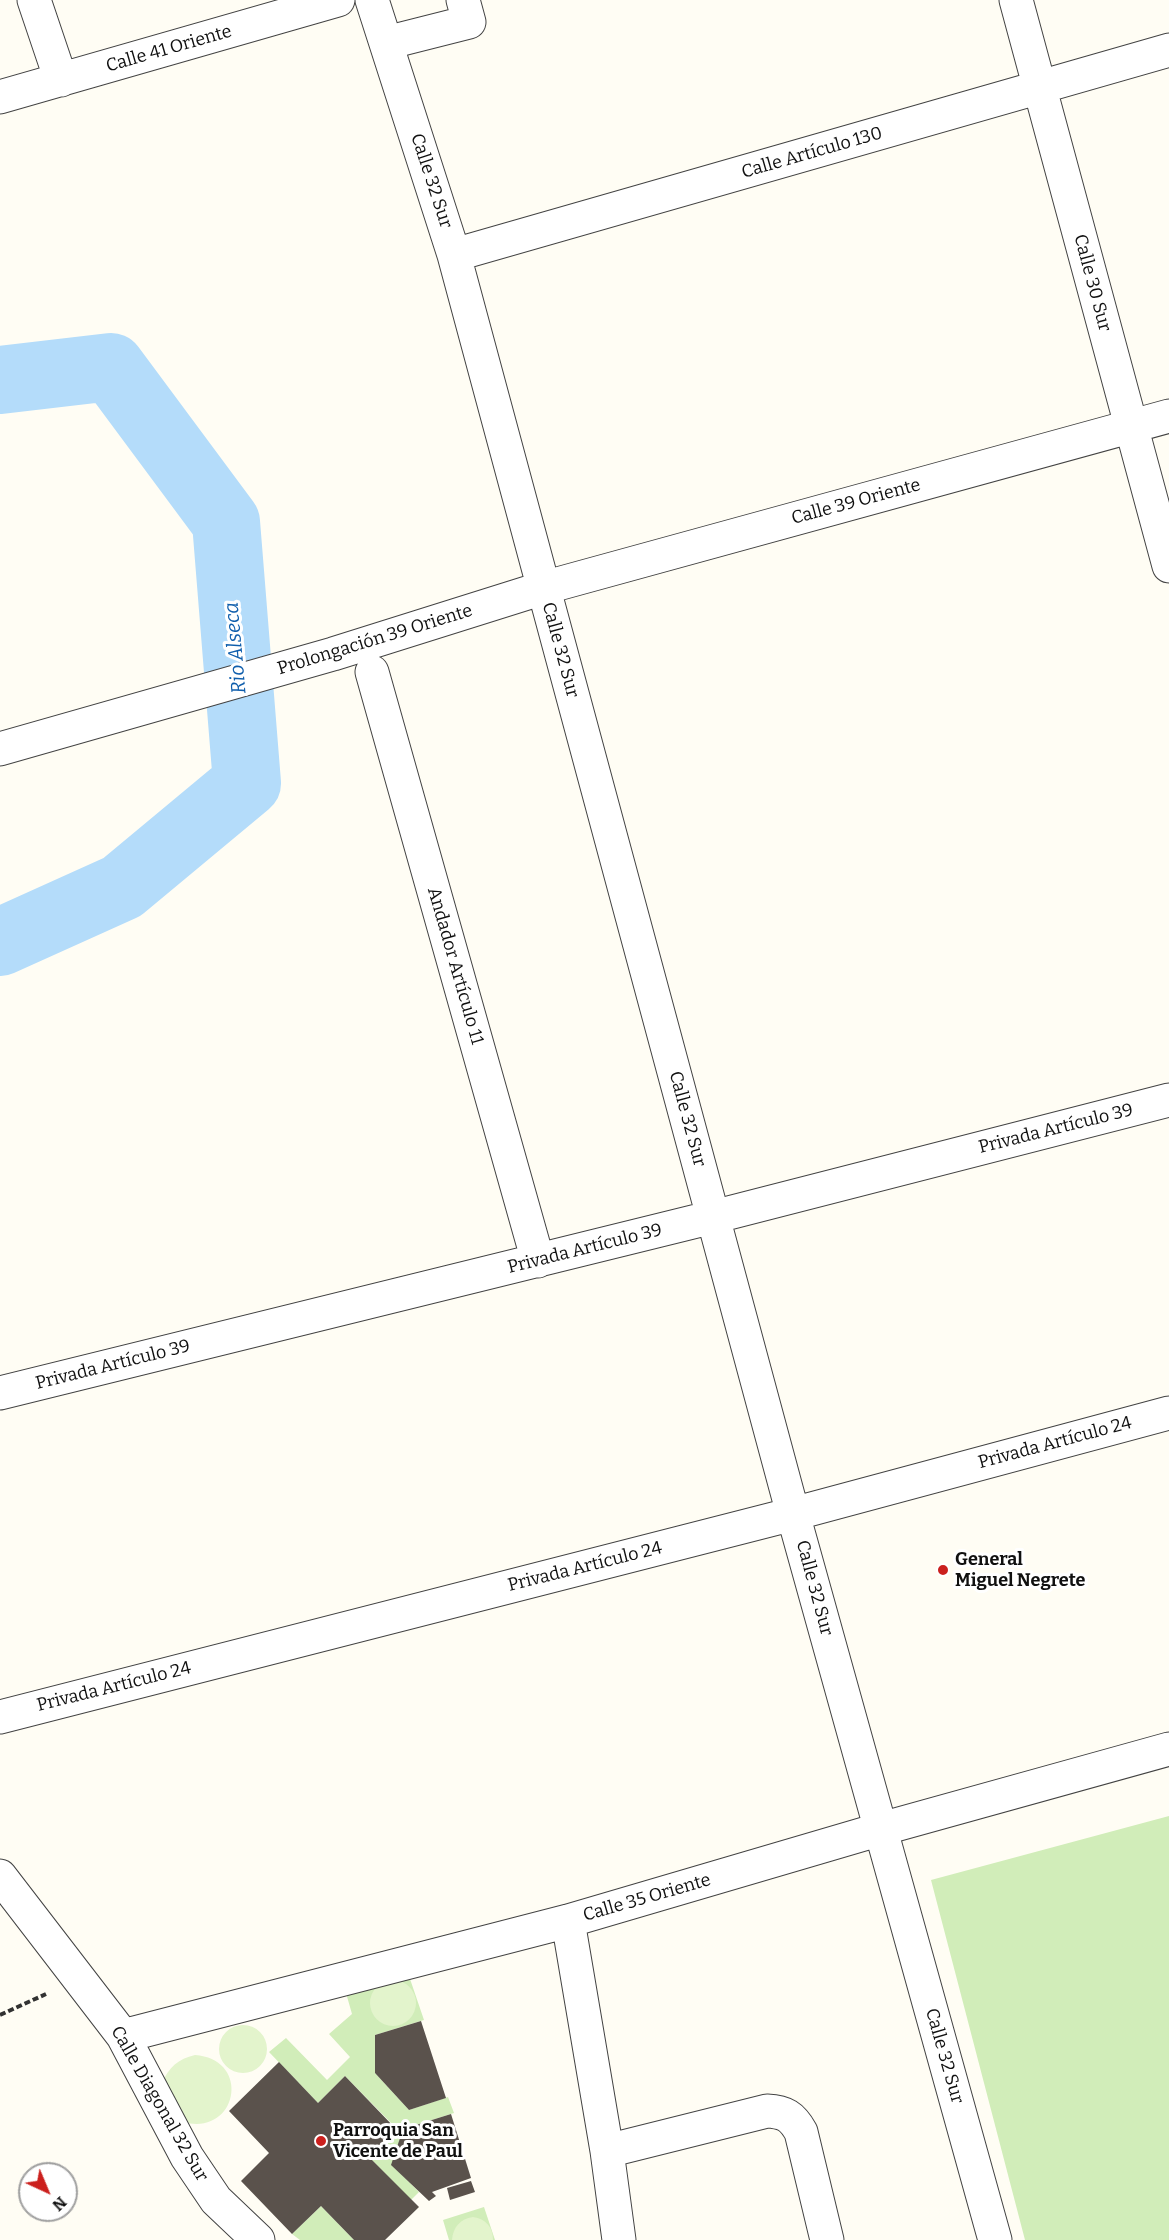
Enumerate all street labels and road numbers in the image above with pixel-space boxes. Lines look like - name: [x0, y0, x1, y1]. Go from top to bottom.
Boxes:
- street label: Calle 41 Oriente: [104, 21, 234, 77]
- street label: Calle Artículo 130: [739, 123, 885, 183]
- street label: Calle 32 Sur: [406, 131, 456, 231]
- street label: Calle 30 Sur: [1069, 232, 1115, 334]
- street label: Calle 39 Oriente: [789, 474, 923, 530]
- street label: Prolongación 39 Oriente: [275, 600, 475, 680]
- street label: Calle 32 Sur: [537, 600, 583, 700]
- street label: Andador Artículo 11: [422, 885, 488, 1047]
- street label: Calle 32 Sur: [664, 1069, 710, 1169]
- street label: Privada Artículo 39: [977, 1099, 1135, 1159]
- street label: Privada Artículo 39: [506, 1219, 664, 1279]
- street label: Privada Artículo 39: [34, 1335, 192, 1395]
- street label: Privada Artículo 24: [976, 1412, 1134, 1474]
- street label: Privada Artículo 24: [506, 1537, 664, 1597]
- street label: Calle 32 Sur: [791, 1538, 837, 1638]
- street label: Privada Artículo 24: [35, 1657, 193, 1717]
- street label: Calle 35 Oriente: [581, 1869, 713, 1927]
- street label: Calle 32 Sur: [920, 2006, 968, 2106]
- street label: Calle Diagonal 32 Sur: [106, 2022, 212, 2186]

